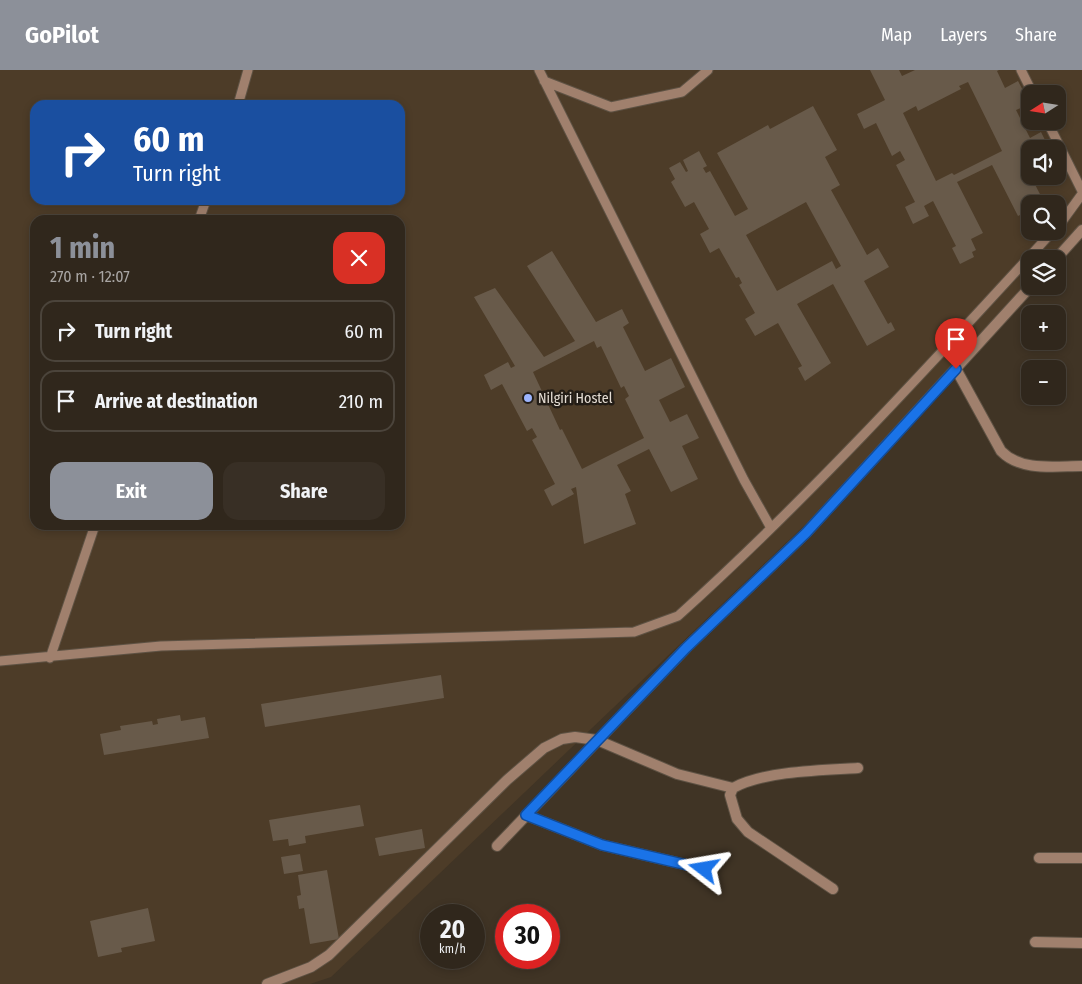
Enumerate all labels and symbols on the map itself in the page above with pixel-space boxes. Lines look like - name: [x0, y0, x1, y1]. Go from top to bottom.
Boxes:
- north arrow: [1021, 85, 1066, 130]
- pin: [935, 318, 977, 369]
- place label: Nilgiri Hostel: [538, 390, 613, 407]
- marker: Nilgiri Hostel: [522, 392, 534, 404]
- position arrow: [677, 842, 729, 894]
- speed limit sign: 30: [495, 904, 560, 969]

